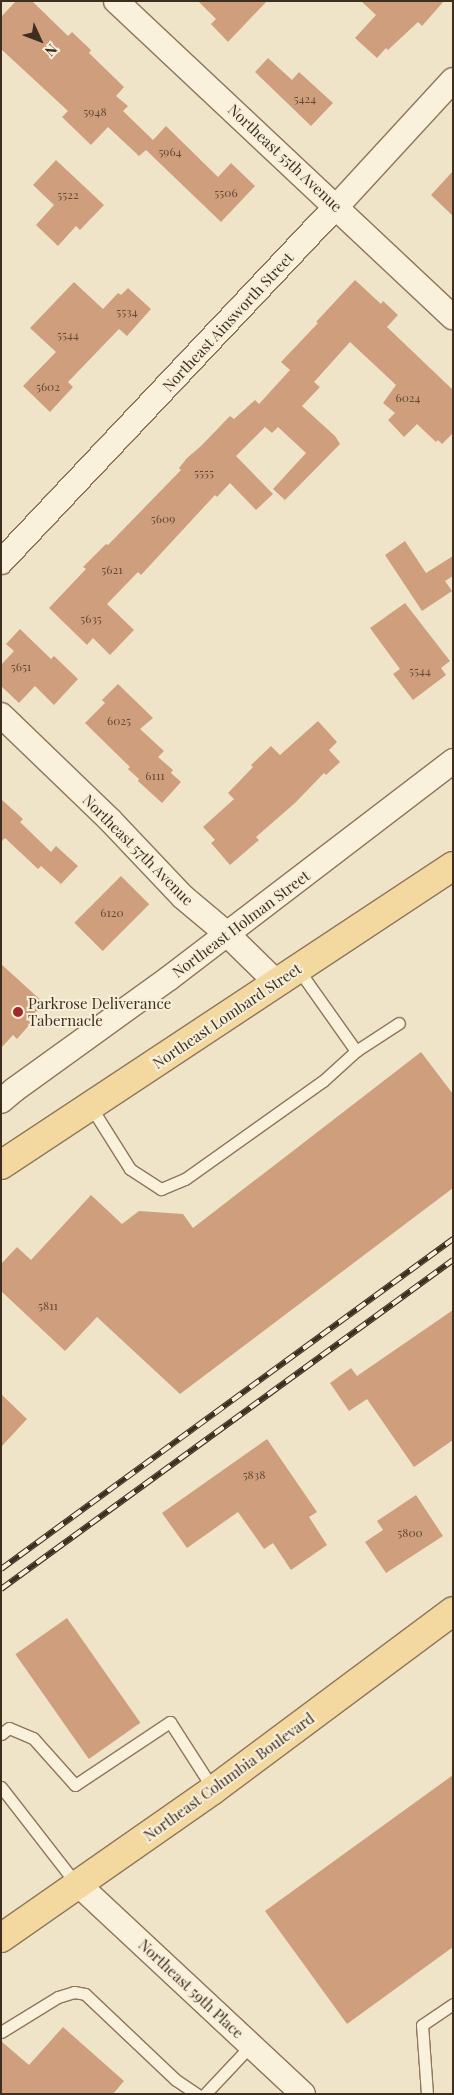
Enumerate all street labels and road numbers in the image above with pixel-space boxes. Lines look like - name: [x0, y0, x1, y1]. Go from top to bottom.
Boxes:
- street label: Northeast 55th Avenue: [224, 100, 346, 216]
- street label: Northeast Ainsworth Street: [159, 249, 297, 395]
- street label: Northeast 57th Avenue: [79, 791, 197, 909]
- street label: Northeast Holman Street: [169, 866, 313, 982]
- street label: Northeast Lombard Street: [149, 959, 305, 1073]
- street label: Northeast Columbia Boulevard: [140, 1709, 318, 1845]
- street label: Northeast 59th Place: [135, 1936, 247, 2042]

